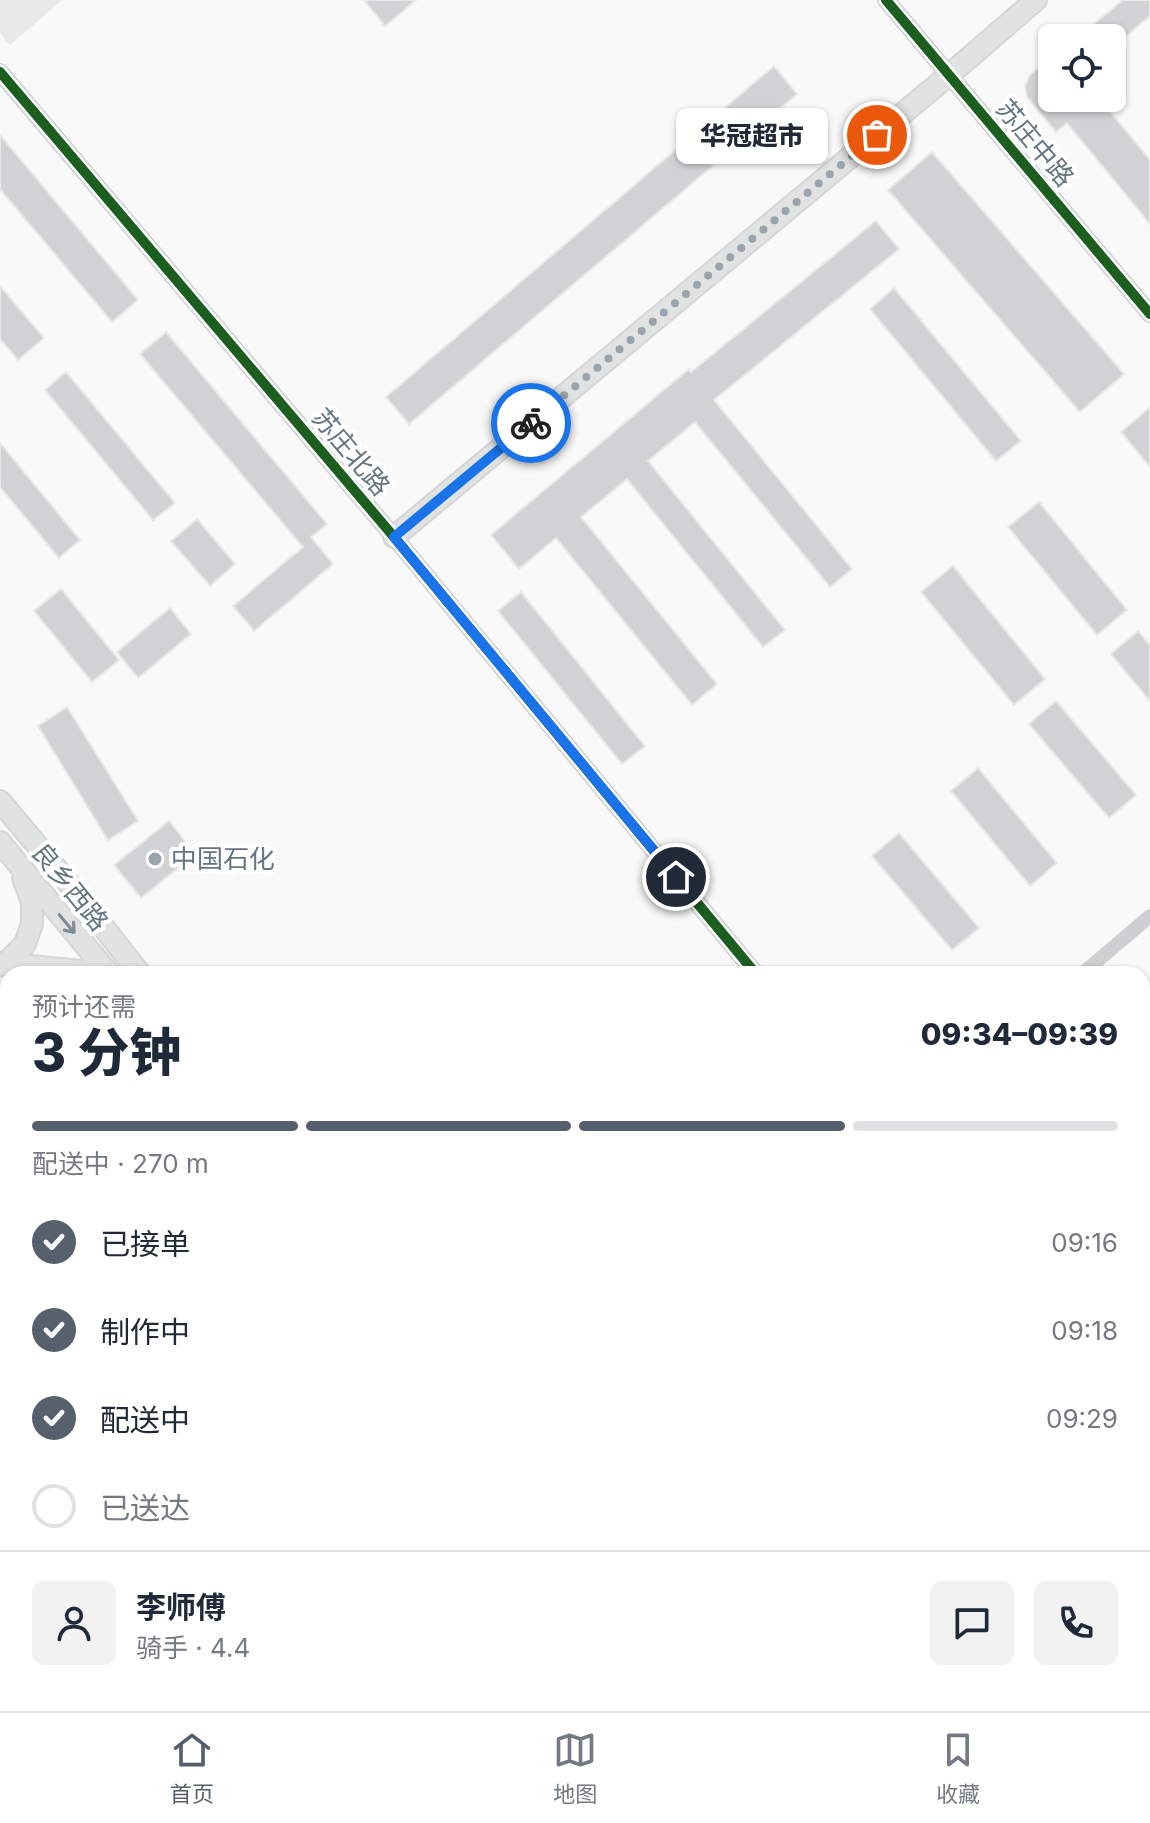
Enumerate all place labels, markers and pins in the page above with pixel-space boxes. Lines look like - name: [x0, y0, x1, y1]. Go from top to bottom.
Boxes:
- pin: [843, 101, 911, 169]
- callout: 华冠超市: [677, 107, 829, 163]
- place label: 中国石化: [171, 843, 275, 874]
- pin: [642, 843, 710, 911]
- marker: 中国石化: [146, 850, 164, 868]

